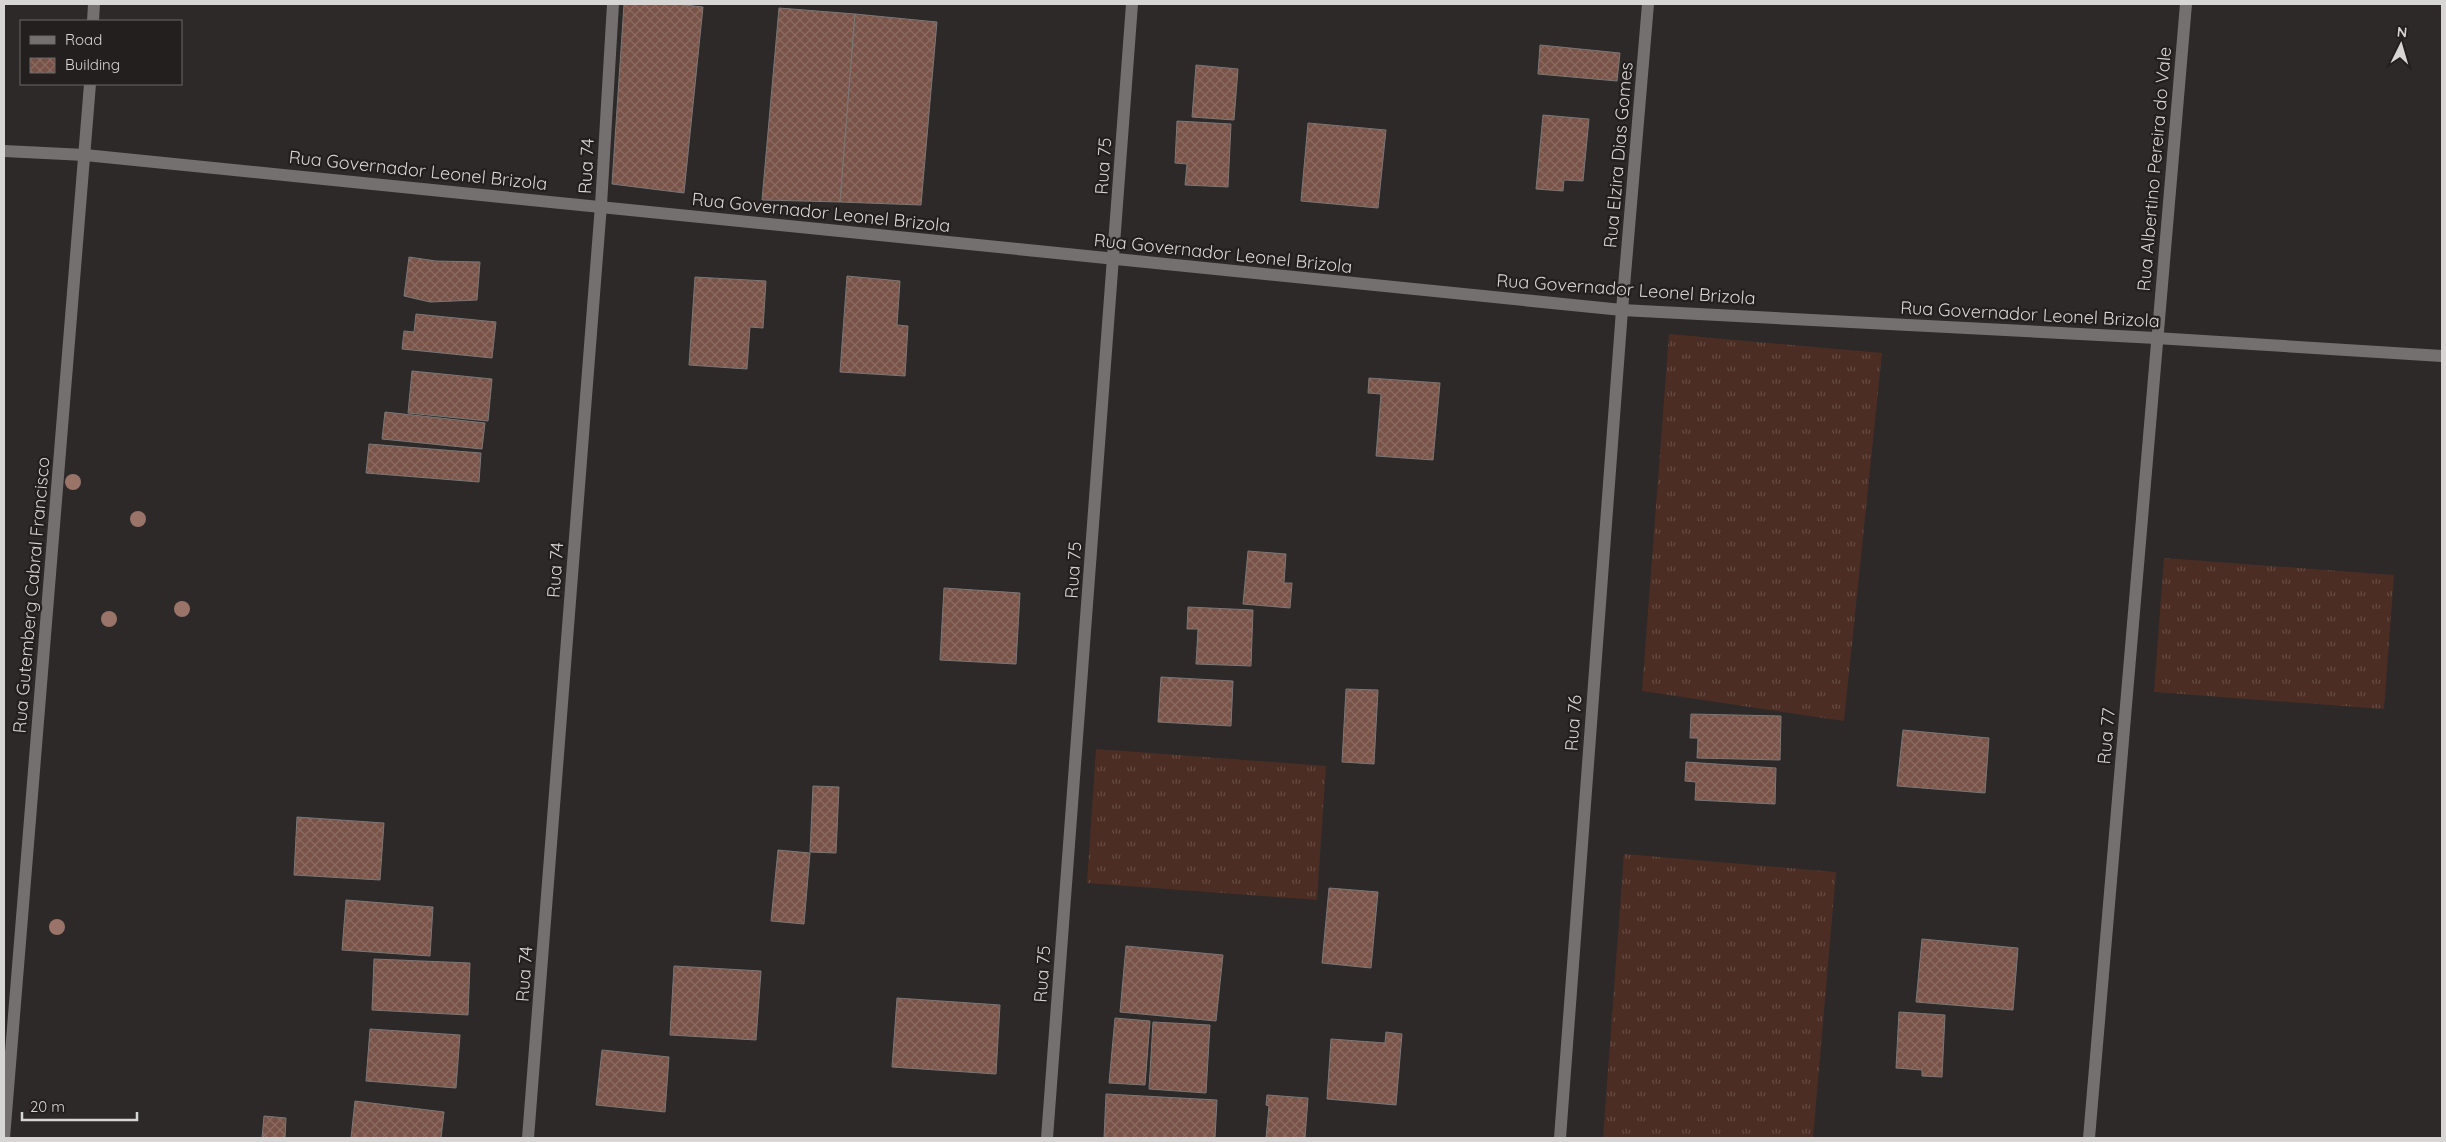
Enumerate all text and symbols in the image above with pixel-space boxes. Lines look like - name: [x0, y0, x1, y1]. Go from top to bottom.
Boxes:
- legend: [20, 20, 182, 85]
- north arrow: [2376, 20, 2426, 70]
- text: N: [2396, 23, 2408, 41]
- text: Road: [65, 30, 102, 49]
- street label: Rua Albertino Pereira do Vale: [2132, 46, 2176, 292]
- text: Building: [65, 55, 120, 74]
- street label: Rua Elzira Dias Gomes: [1598, 61, 1638, 249]
- street label: Rua 74: [573, 137, 599, 195]
- street label: Rua 75: [1090, 137, 1116, 195]
- street label: Rua Governador Leonel Brizola: [288, 145, 548, 195]
- street label: Rua Governador Leonel Brizola: [691, 187, 951, 237]
- street label: Rua Governador Leonel Brizola: [1093, 228, 1353, 278]
- street label: Rua Governador Leonel Brizola: [1496, 268, 1756, 310]
- street label: Rua Governador Leonel Brizola: [1900, 296, 2160, 332]
- street label: Rua Gutemberg Cabral Francisco: [7, 456, 55, 734]
- street label: Rua 74: [542, 541, 568, 599]
- street label: Rua 75: [1060, 541, 1086, 599]
- street label: Rua 76: [1560, 694, 1586, 752]
- street label: Rua 77: [2092, 707, 2120, 765]
- street label: Rua 74: [511, 945, 537, 1003]
- street label: Rua 75: [1029, 945, 1055, 1003]
- scale bar: [22, 1090, 138, 1122]
- text: 20 m: [30, 1097, 65, 1116]

